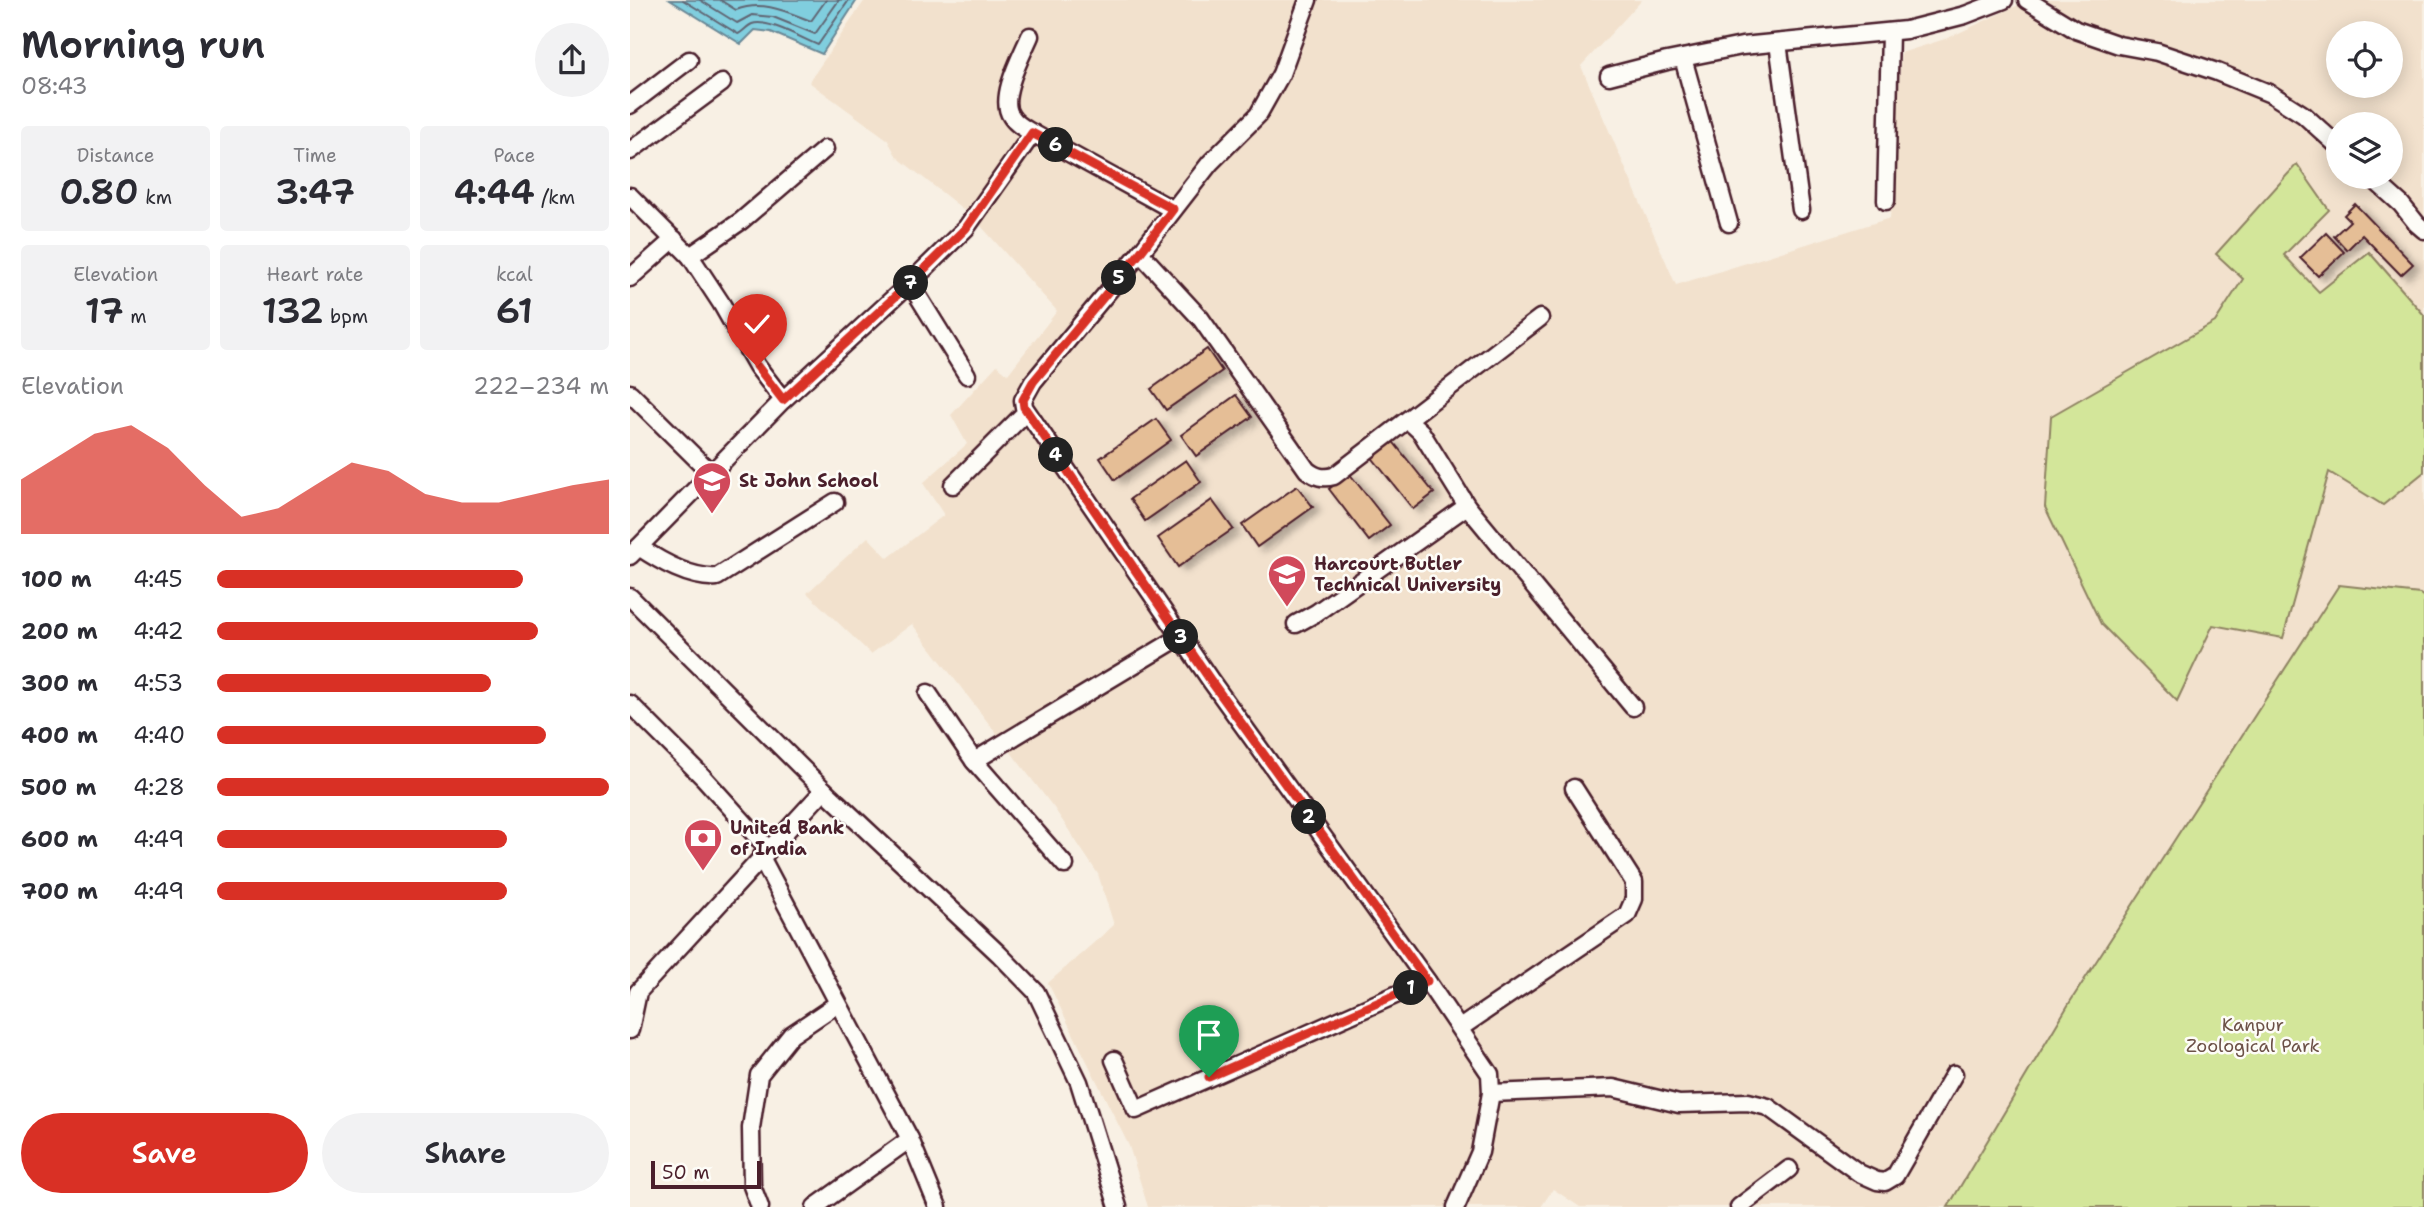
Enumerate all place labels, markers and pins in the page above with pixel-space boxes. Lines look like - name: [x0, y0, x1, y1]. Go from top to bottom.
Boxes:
- pin: 6: [1038, 128, 1074, 162]
- pin: 5: [1102, 260, 1136, 296]
- pin: 7: [894, 266, 928, 300]
- pin: [727, 294, 787, 366]
- pin: 4: [1038, 438, 1074, 472]
- school or university icon: St John School: [691, 460, 733, 515]
- place label: St John School: [739, 469, 878, 493]
- place label: Harcourt Butler Technical University: [1314, 552, 1501, 597]
- school or university icon: Harcourt Butler Technical University: [1266, 553, 1308, 608]
- pin: 3: [1164, 620, 1198, 654]
- pin: 2: [1292, 800, 1326, 834]
- place label: United Bank of India: [730, 816, 845, 861]
- bank icon: United Bank of India: [682, 817, 724, 872]
- pin: 1: [1394, 970, 1428, 1006]
- pin: [1179, 1005, 1239, 1077]

